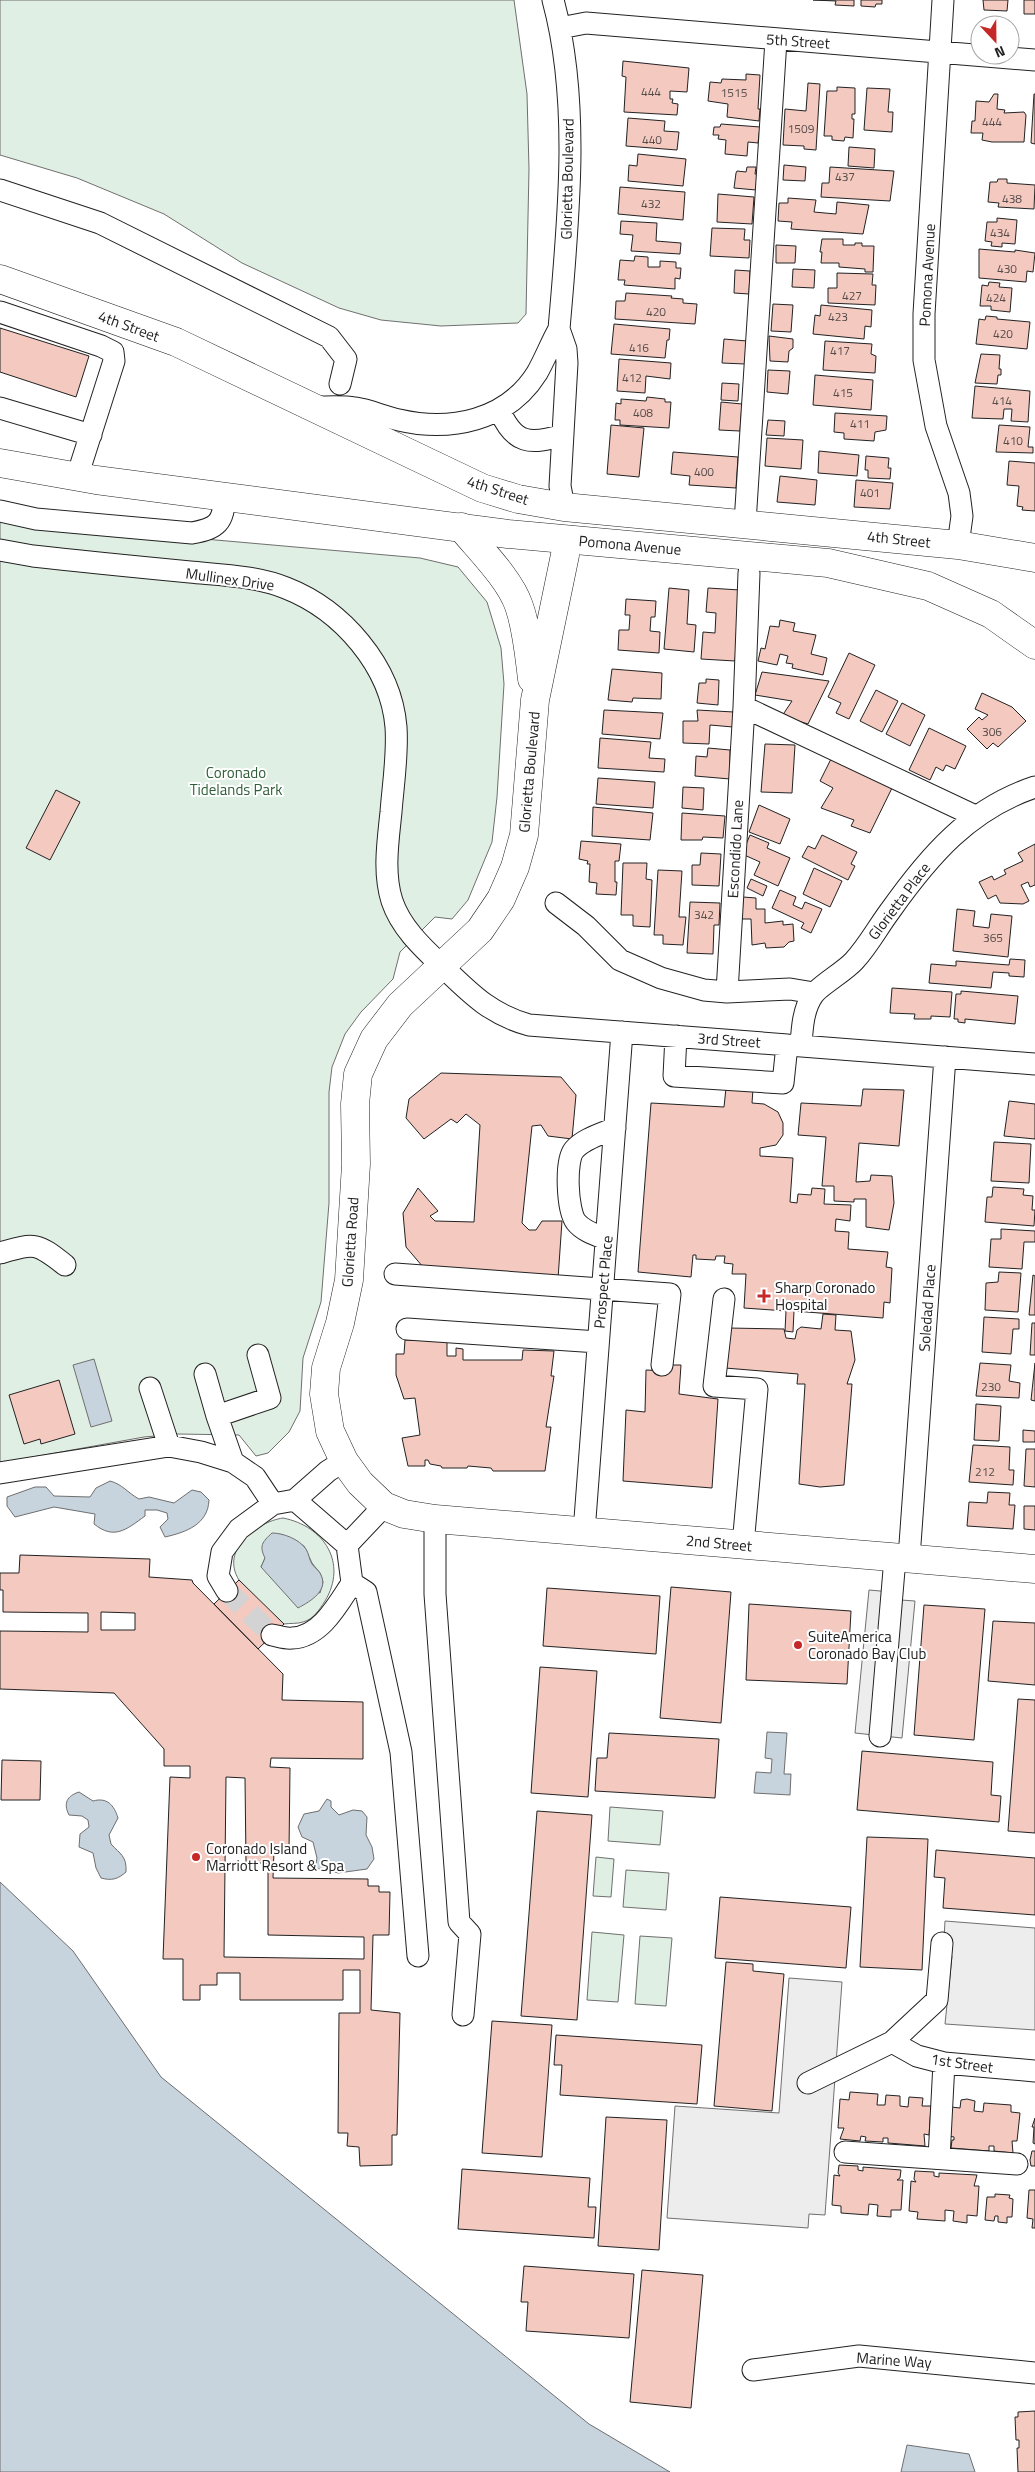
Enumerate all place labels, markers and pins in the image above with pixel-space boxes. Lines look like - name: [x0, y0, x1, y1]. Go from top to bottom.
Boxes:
- place label: Sharp Coronado Hospital: [775, 1276, 875, 1316]
- marker: Sharp Coronado Hospital: [757, 1289, 771, 1303]
- place label: SuiteAmerica Coronado Bay Club: [808, 1625, 926, 1665]
- marker: SuiteAmerica Coronado Bay Club: [792, 1639, 804, 1651]
- place label: Coronado Island Marriott Resort & Spa: [206, 1837, 344, 1877]
- marker: Coronado Island Marriott Resort & Spa: [190, 1851, 202, 1863]

